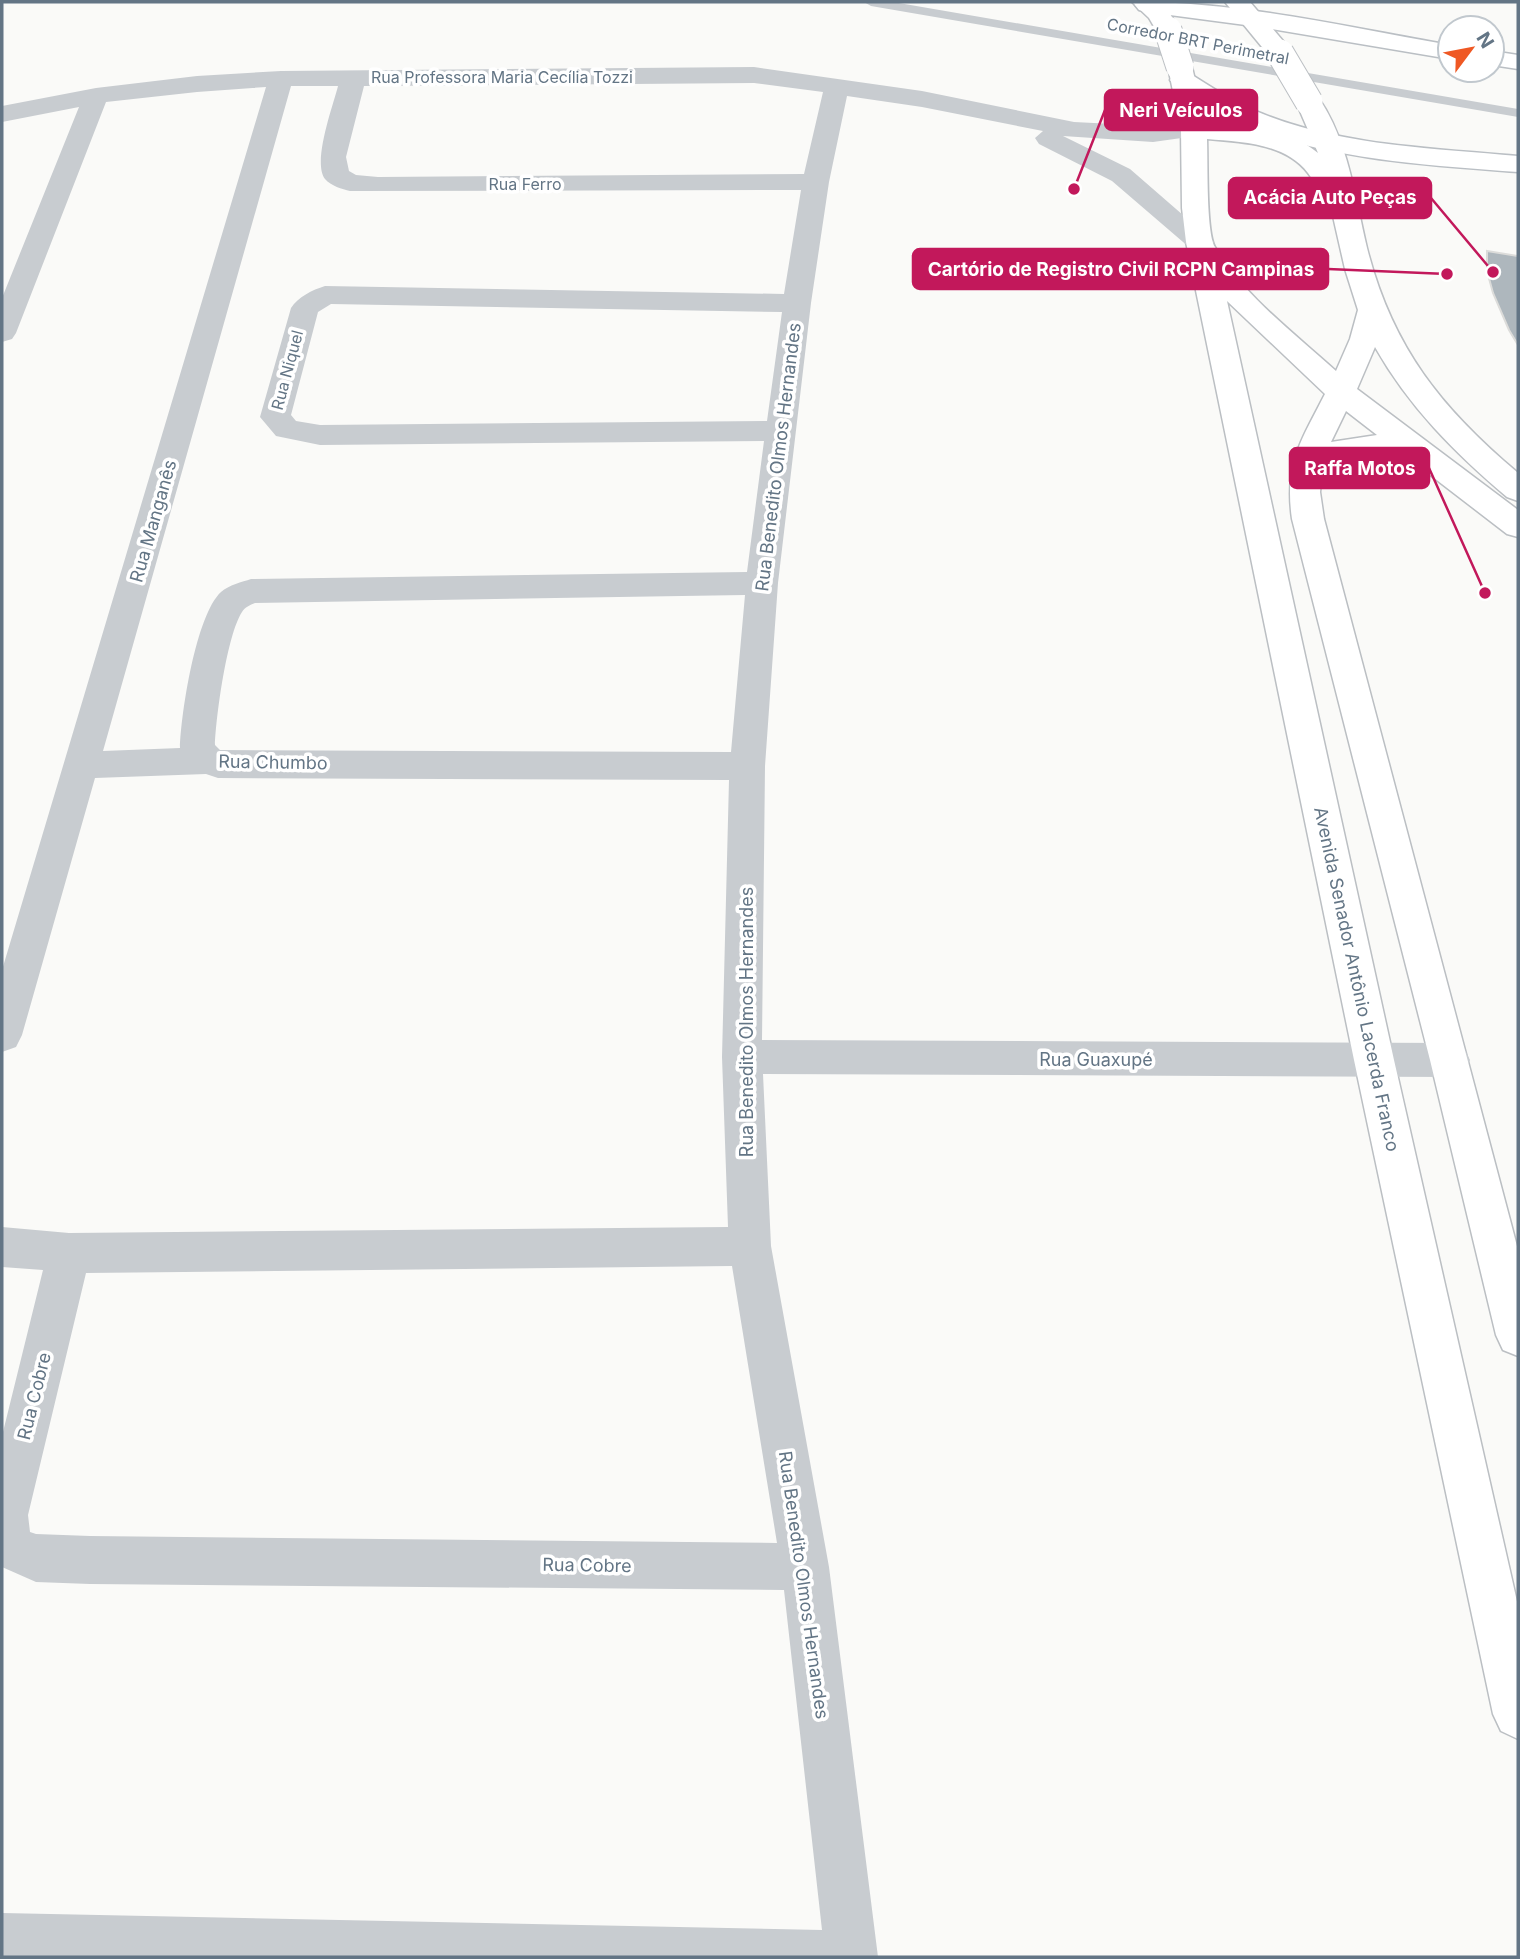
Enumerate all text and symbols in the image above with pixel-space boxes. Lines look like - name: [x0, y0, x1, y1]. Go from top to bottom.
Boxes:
- street label: Corredor BRT Perimetral: [1105, 14, 1291, 68]
- north arrow: [1436, 14, 1506, 84]
- text: N: [1471, 28, 1499, 52]
- street label: Rua Professora Maria Cecília Tozzi: [371, 67, 633, 87]
- callout: Neri Veículos: [1105, 90, 1257, 130]
- text: Neri Veículos: [1119, 99, 1243, 122]
- street label: Rua Ferro: [488, 174, 562, 194]
- callout: Acácia Auto Peças: [1229, 178, 1431, 218]
- text: Acácia Auto Peças: [1243, 186, 1417, 209]
- callout: Cartório de Registro Civil RCPN Campinas: [913, 249, 1328, 289]
- text: Cartório de Registro Civil RCPN Campinas: [928, 258, 1314, 281]
- street label: Rua Benedito Olmos Hernandes: [751, 322, 805, 592]
- street label: Rua Niquel: [267, 328, 307, 412]
- callout: Raffa Motos: [1290, 448, 1429, 488]
- street label: Rua Manganês: [126, 457, 180, 585]
- text: Raffa Motos: [1304, 457, 1416, 480]
- street label: Rua Chumbo: [218, 751, 328, 773]
- street label: Avenida Senador Antônio Lacerda Franco: [1310, 805, 1404, 1153]
- street label: Rua Benedito Olmos Hernandes: [736, 887, 757, 1157]
- street label: Rua Guaxupé: [1039, 1049, 1153, 1070]
- street label: Rua Cobre: [13, 1350, 55, 1442]
- street label: Rua Benedito Olmos Hernandes: [775, 1450, 833, 1720]
- street label: Rua Cobre: [542, 1554, 632, 1576]

